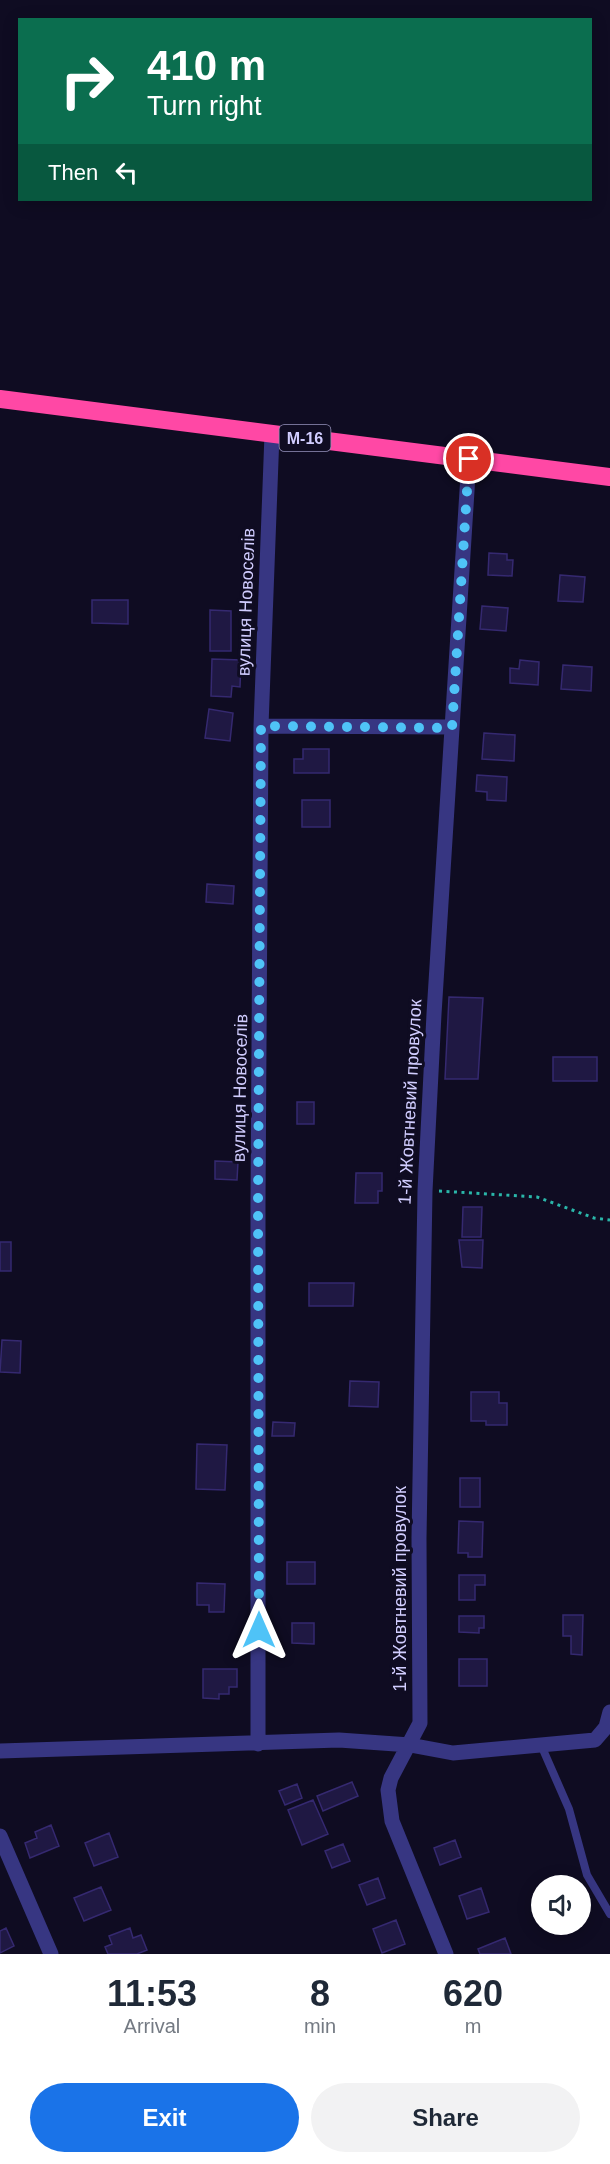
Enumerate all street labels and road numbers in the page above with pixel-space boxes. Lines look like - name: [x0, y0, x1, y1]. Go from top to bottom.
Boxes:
- road number: М-16: [280, 425, 330, 451]
- street label: вулиця Новоселів: [233, 528, 259, 676]
- street label: 1-й Жовтневий провулок: [395, 999, 425, 1205]
- street label: вулиця Новоселів: [229, 1014, 251, 1162]
- street label: 1-й Жовтневий провулок: [390, 1486, 410, 1692]

